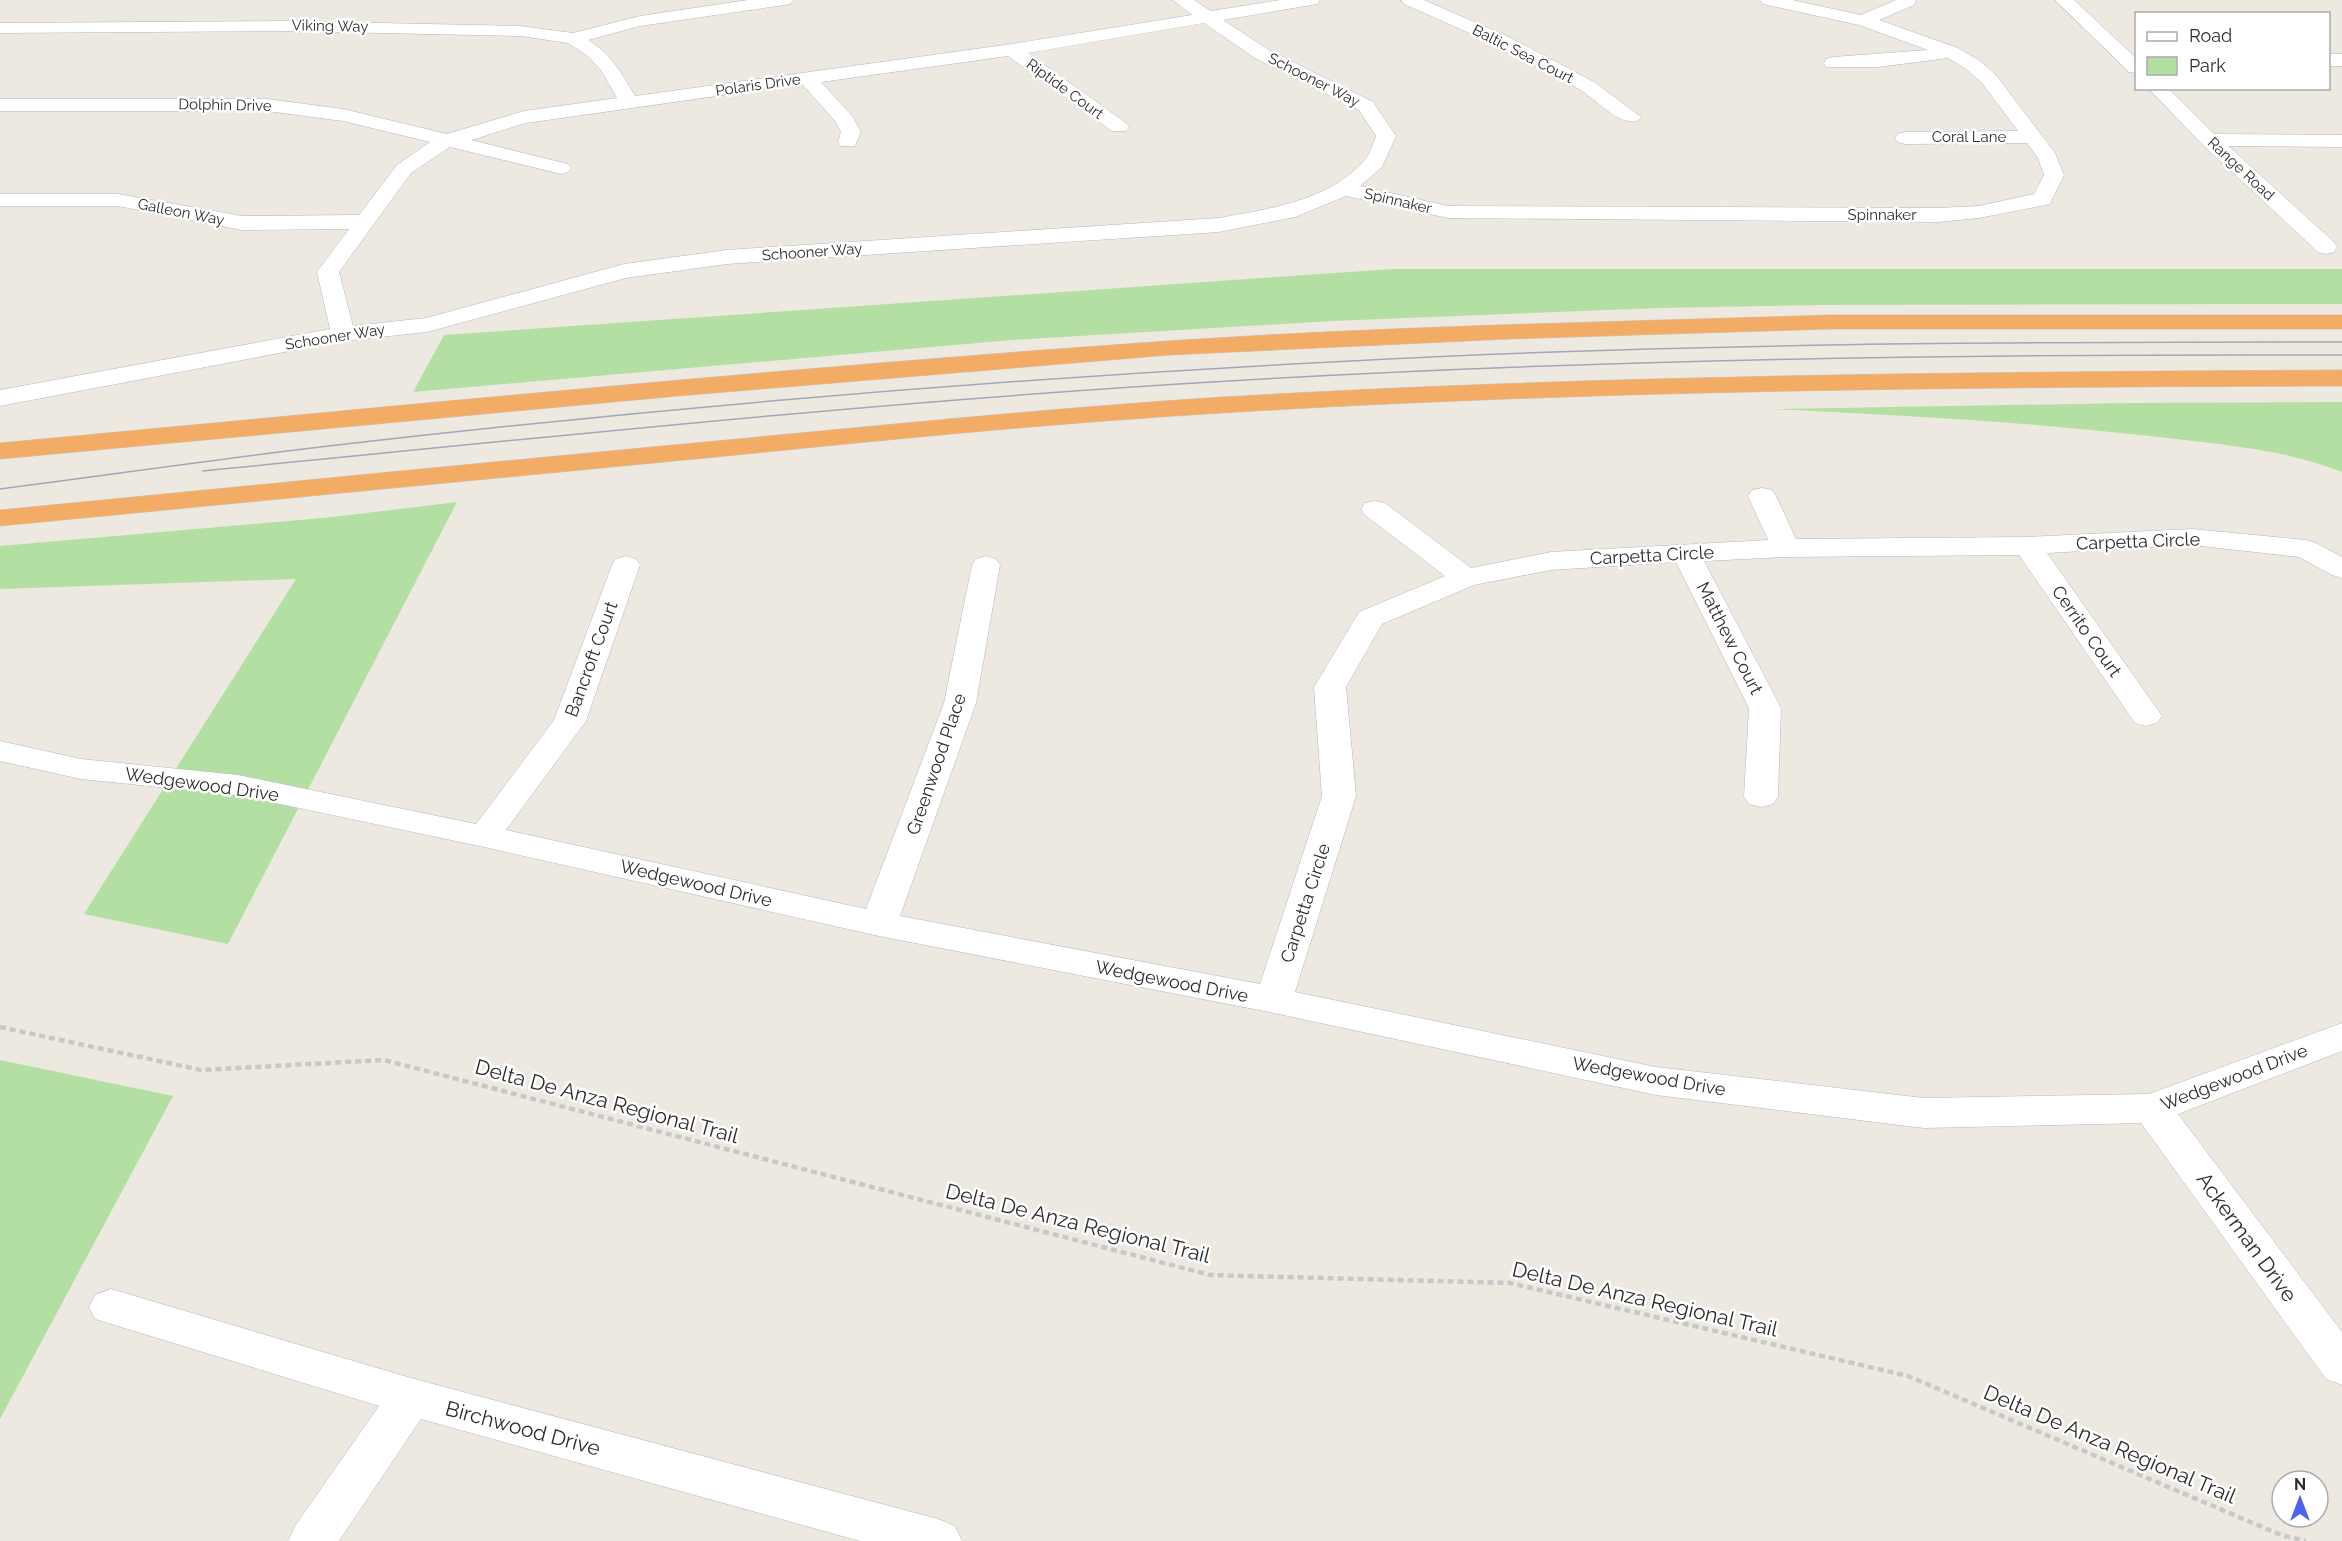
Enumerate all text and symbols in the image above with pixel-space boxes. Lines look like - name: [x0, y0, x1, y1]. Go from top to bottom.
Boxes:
- legend: [2135, 12, 2330, 90]
- street label: Viking Way: [291, 16, 369, 36]
- street label: Baltic Sea Court: [1469, 21, 1577, 87]
- text: Road: [2189, 25, 2232, 46]
- street label: Schooner Way: [1265, 49, 1363, 111]
- street label: Riptide Court: [1023, 55, 1107, 123]
- text: Park: [2189, 55, 2226, 76]
- street label: Polaris Drive: [714, 70, 802, 100]
- street label: Dolphin Drive: [178, 95, 272, 115]
- street label: Coral Lane: [1932, 128, 2006, 146]
- street label: Range Road: [2204, 134, 2278, 204]
- street label: Spinnaker: [1362, 184, 1434, 218]
- street label: Galleon Way: [136, 195, 226, 229]
- street label: Spinnaker: [1848, 206, 1917, 224]
- street label: Schooner Way: [761, 240, 863, 264]
- street label: Schooner Way: [284, 320, 386, 354]
- street label: Carpetta Circle: [2076, 528, 2201, 554]
- street label: Carpetta Circle: [1589, 541, 1715, 569]
- street label: Matthew Court: [1693, 578, 1767, 698]
- street label: Cerrito Court: [2048, 581, 2126, 681]
- street label: Bancroft Court: [560, 598, 622, 720]
- street label: Greenwood Place: [902, 690, 970, 837]
- street label: Wedgewood Drive: [124, 763, 281, 805]
- street label: Carpetta Circle: [1276, 840, 1334, 965]
- street label: Wedgewood Drive: [618, 855, 774, 911]
- street label: Wedgewood Drive: [1094, 956, 1251, 1006]
- street label: Wedgewood Drive: [2158, 1039, 2311, 1115]
- street label: Wedgewood Drive: [1571, 1052, 1728, 1100]
- street label: Delta De Anza Regional Trail: [473, 1054, 742, 1148]
- street label: Ackerman Drive: [2192, 1167, 2302, 1307]
- street label: Delta De Anza Regional Trail: [943, 1178, 1213, 1268]
- street label: Delta De Anza Regional Trail: [1510, 1256, 1780, 1342]
- street label: Delta De Anza Regional Trail: [1980, 1379, 2240, 1509]
- street label: Birchwood Drive: [443, 1395, 603, 1461]
- north arrow: [2270, 1469, 2330, 1529]
- text: N: [2294, 1475, 2306, 1494]

